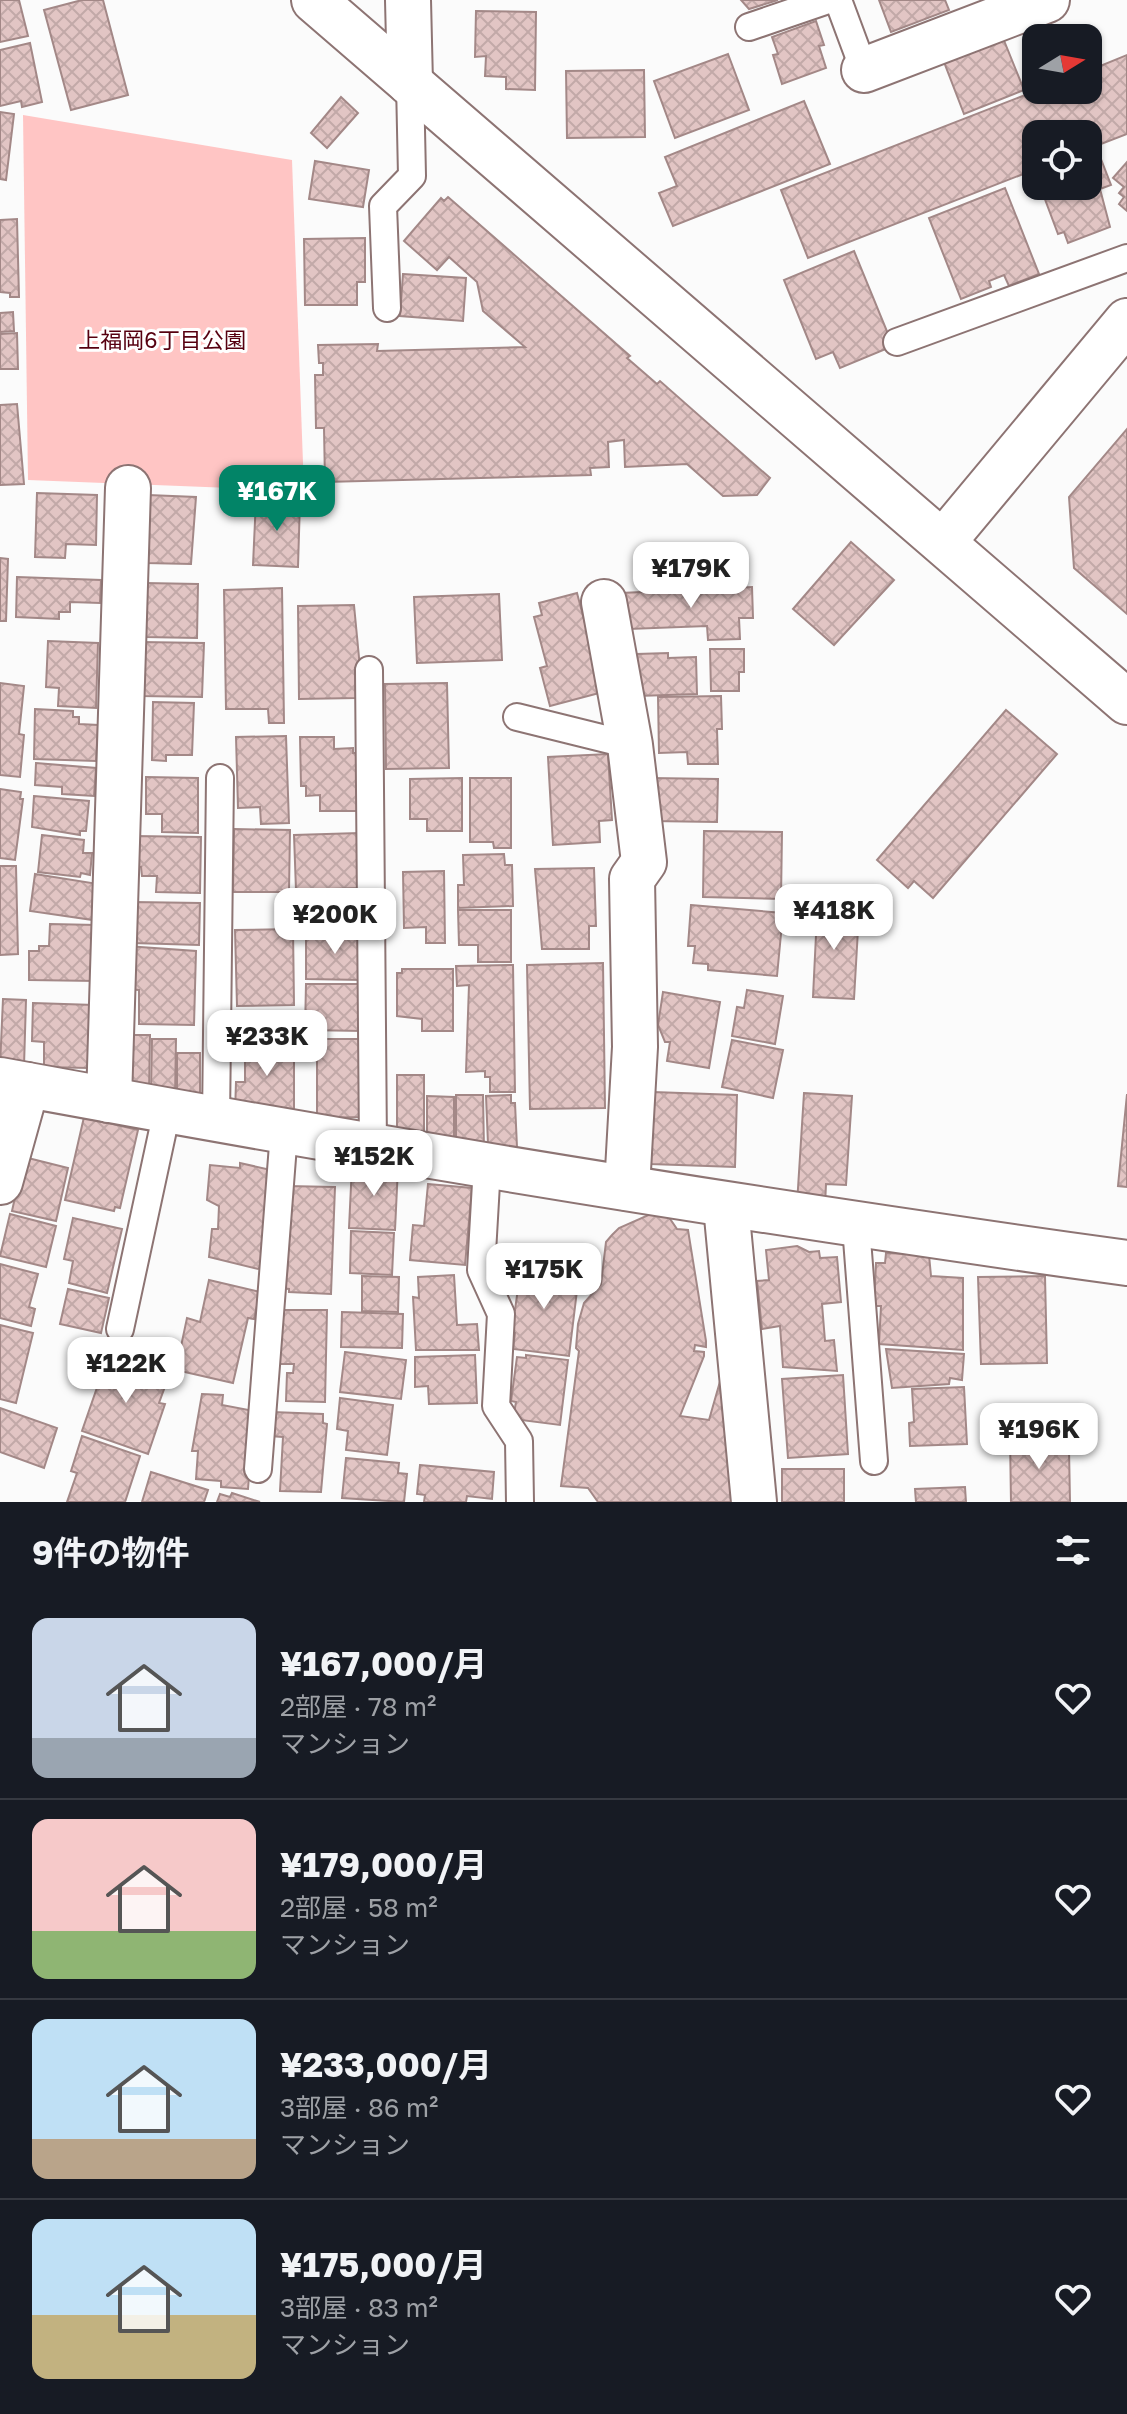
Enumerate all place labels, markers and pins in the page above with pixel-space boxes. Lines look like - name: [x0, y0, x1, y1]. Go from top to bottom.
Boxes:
- pin: ¥167K: [221, 465, 333, 533]
- pin: ¥179K: [635, 542, 747, 610]
- pin: ¥418K: [778, 884, 890, 952]
- pin: ¥200K: [279, 888, 391, 956]
- pin: ¥233K: [211, 1010, 323, 1078]
- pin: ¥152K: [318, 1130, 430, 1198]
- pin: ¥175K: [488, 1243, 600, 1311]
- pin: ¥122K: [70, 1337, 182, 1405]
- pin: ¥196K: [983, 1403, 1095, 1471]

